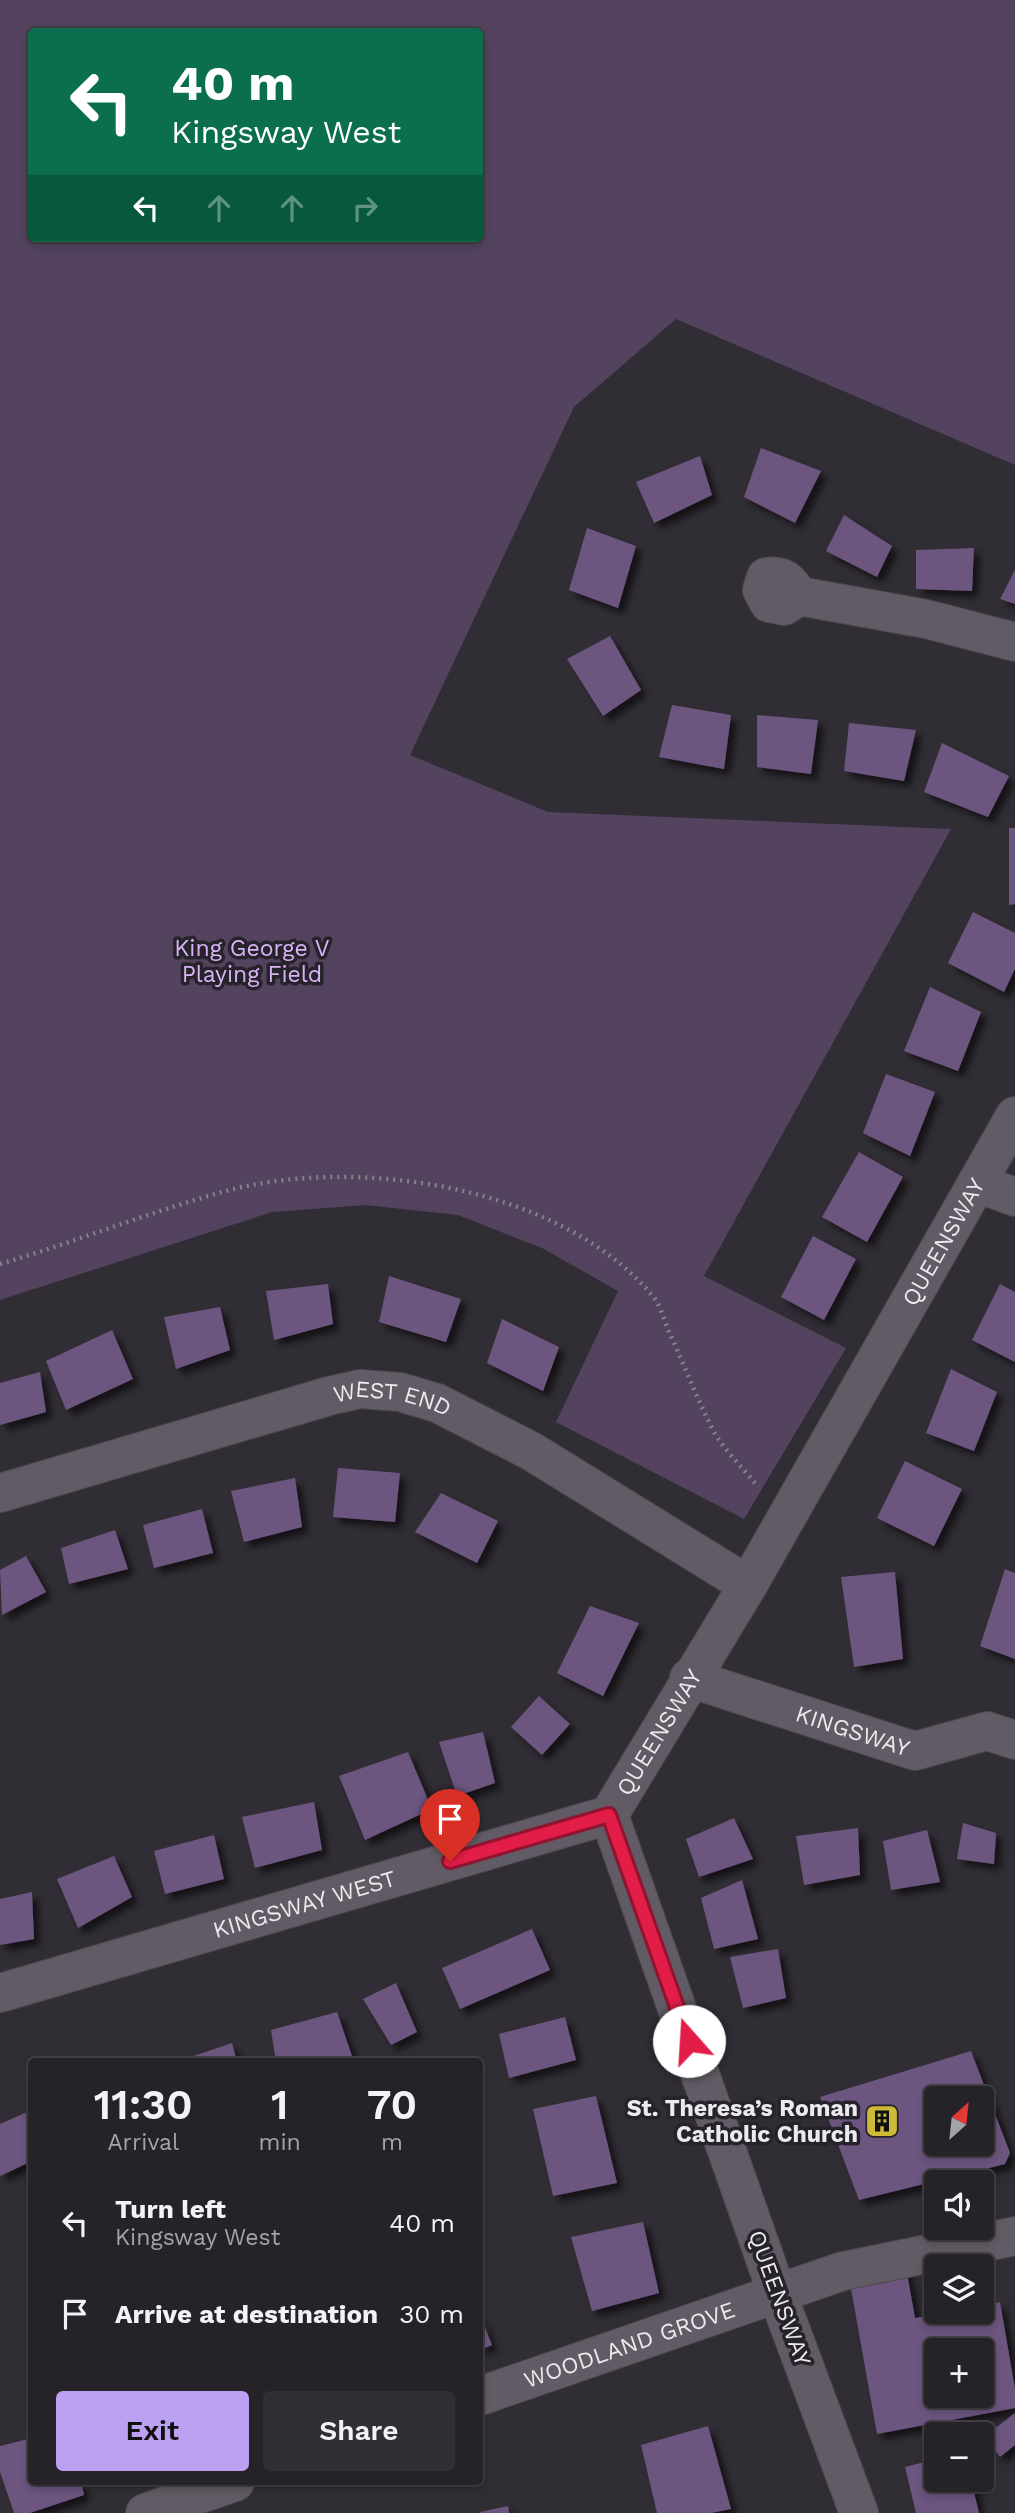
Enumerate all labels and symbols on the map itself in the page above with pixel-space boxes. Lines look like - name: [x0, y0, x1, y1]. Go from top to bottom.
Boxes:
- park label: King George V Playing Field: [174, 935, 330, 988]
- street label: QUEENSWAY: [897, 1174, 991, 1311]
- street label: WEST END: [331, 1376, 456, 1422]
- street label: QUEENSWAY: [611, 1665, 708, 1801]
- street label: KINGSWAY: [792, 1700, 913, 1762]
- pin: [420, 1789, 480, 1861]
- street label: KINGSWAY WEST: [210, 1865, 399, 1944]
- position arrow: [652, 2004, 726, 2078]
- north arrow: [924, 2086, 994, 2156]
- place label: St. Theresa’s Roman Catholic Church: [627, 2095, 858, 2148]
- building icon: St. Theresa’s Roman Catholic Church: [863, 2102, 901, 2140]
- street label: QUEENSWAY: [742, 2227, 817, 2370]
- street label: WOODLAND GROVE: [520, 2296, 739, 2394]

